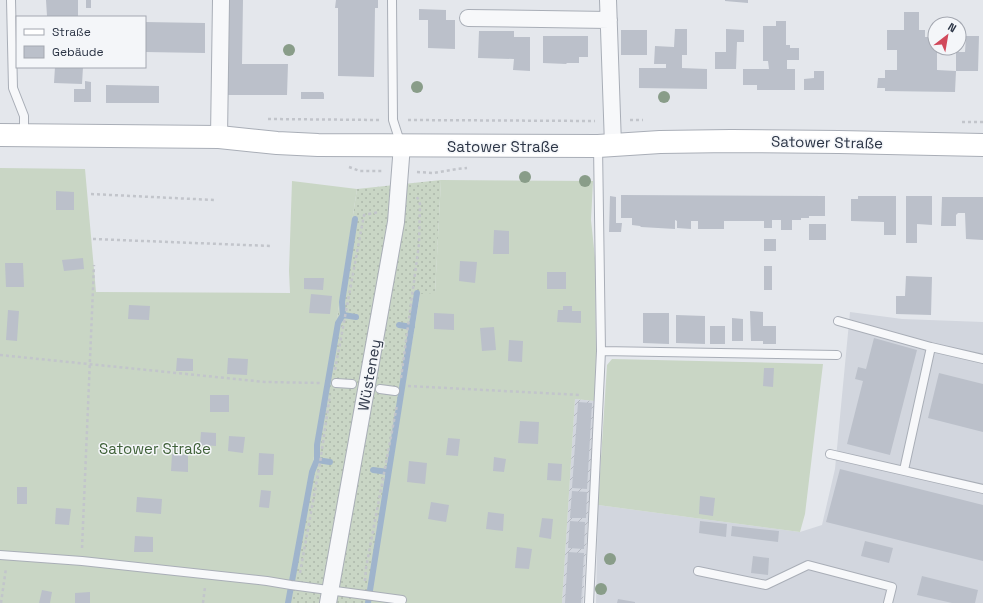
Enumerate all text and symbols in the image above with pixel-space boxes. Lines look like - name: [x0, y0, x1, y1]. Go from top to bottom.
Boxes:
- legend: [16, 16, 146, 68]
- north arrow: [927, 16, 967, 56]
- text: N: [945, 20, 959, 35]
- text: Straße: [52, 24, 91, 40]
- text: Gebäude: [52, 44, 104, 60]
- street label: Satower Straße: [771, 132, 883, 152]
- street label: Satower Straße: [447, 137, 559, 156]
- street label: Wüsteney: [353, 338, 385, 412]
- park label: Satower Straße: [99, 439, 211, 458]

